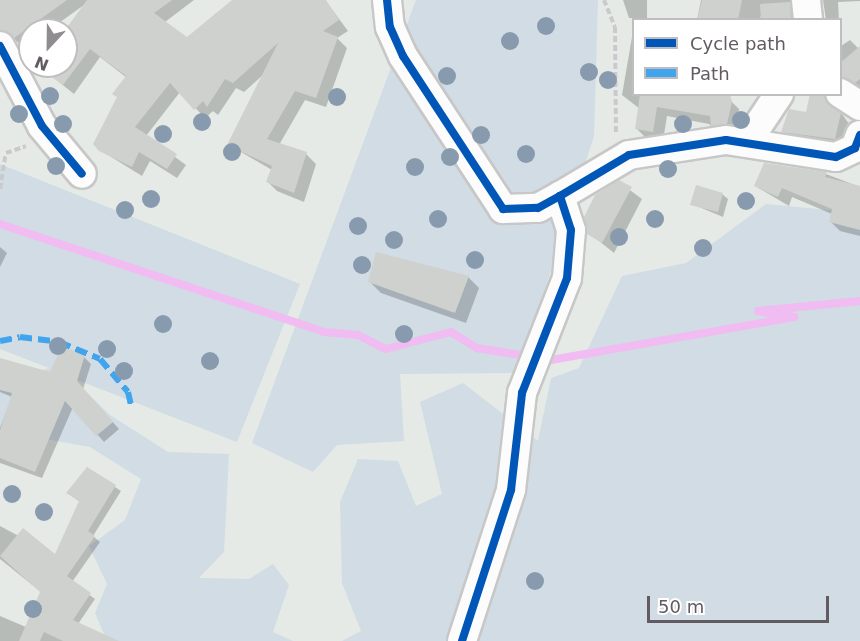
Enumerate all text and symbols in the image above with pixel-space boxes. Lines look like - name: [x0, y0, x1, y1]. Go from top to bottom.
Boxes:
- north arrow: [18, 18, 78, 78]
- legend: [632, 18, 842, 96]
- text: Cycle path: [690, 33, 786, 54]
- text: N: [32, 52, 52, 75]
- text: Path: [690, 63, 730, 84]
- scale bar: [650, 584, 832, 622]
- text: 50 m: [658, 596, 704, 617]

